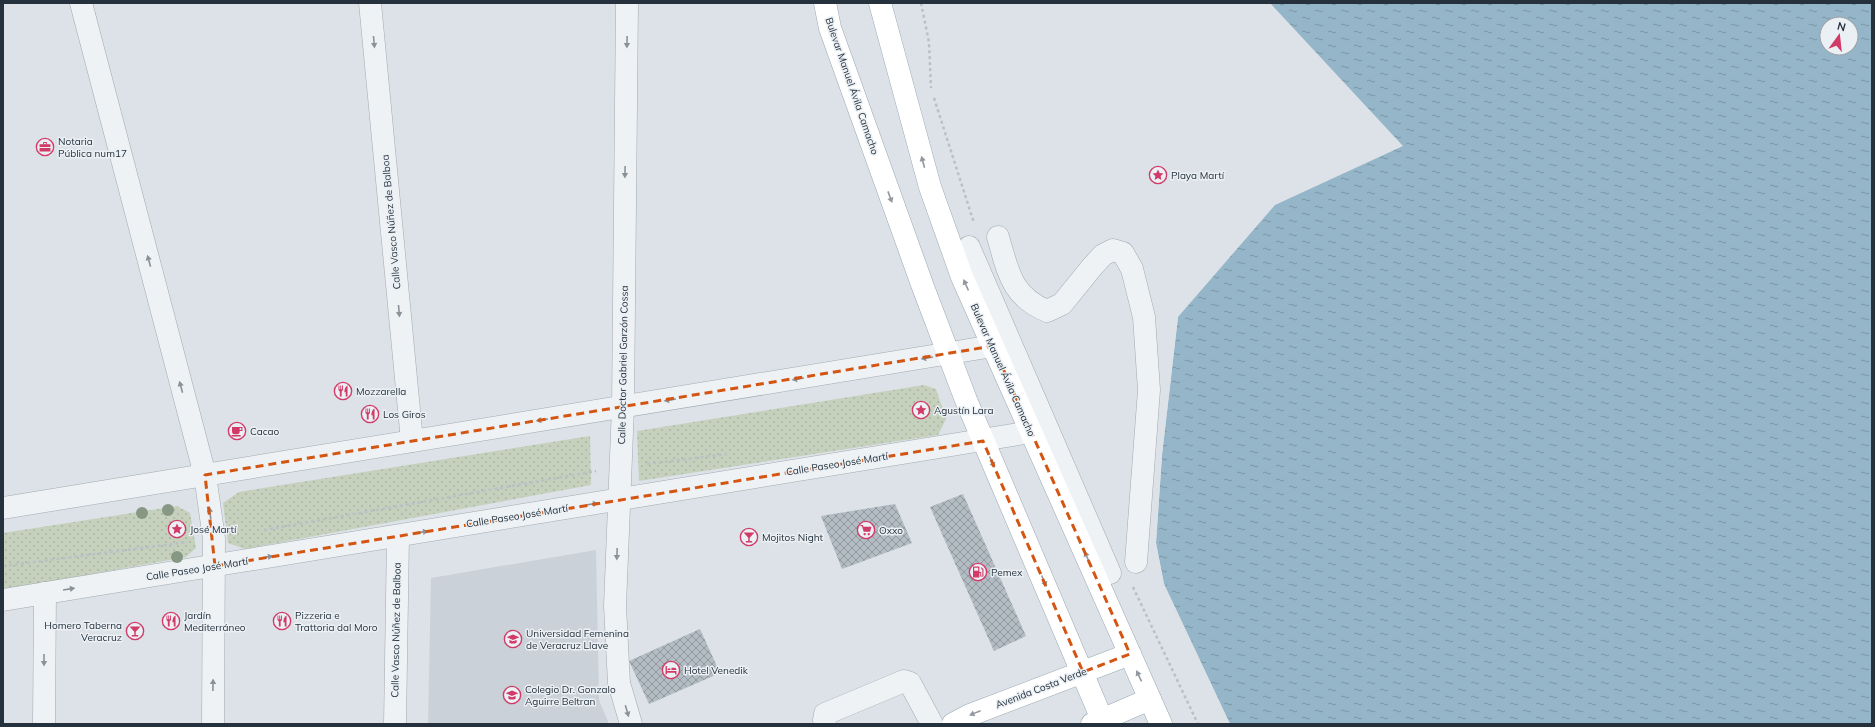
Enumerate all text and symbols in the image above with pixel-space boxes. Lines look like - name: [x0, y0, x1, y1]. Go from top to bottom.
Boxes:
- street label: Bulevar Manuel Ávila Camacho: [822, 16, 882, 157]
- north arrow: [1819, 16, 1859, 56]
- text: N: [1836, 19, 1847, 34]
- one-way arrow: [370, 36, 377, 48]
- one-way arrow: [624, 36, 630, 49]
- place label: Notaria Pública num17: [58, 135, 127, 160]
- office icon: Notaria Pública num17: [35, 137, 55, 157]
- street label: Calle Vasco Núñez de Balboa: [379, 154, 403, 290]
- one-way arrow: [920, 156, 926, 168]
- place icon: Playa Martí: [1148, 165, 1168, 185]
- one-way arrow: [622, 166, 628, 179]
- place label: Playa Martí: [1171, 169, 1225, 182]
- one-way arrow: [888, 191, 894, 203]
- one-way arrow: [145, 255, 151, 267]
- one-way arrow: [962, 278, 968, 290]
- street label: Calle Doctor Gabriel Garzón Cossa: [615, 285, 631, 445]
- street label: Bulevar Manuel Ávila Camacho: [968, 302, 1038, 439]
- one-way arrow: [396, 305, 403, 317]
- one-way arrow: [921, 355, 933, 361]
- one-way arrow: [792, 376, 804, 382]
- one-way arrow: [178, 380, 184, 393]
- restaurant icon: Mozzarella: [333, 381, 353, 401]
- place label: Mozzarella: [356, 385, 406, 398]
- one-way arrow: [664, 397, 676, 403]
- place icon: Agustín Lara: [911, 400, 931, 420]
- restaurant icon: Los Giros: [360, 404, 380, 424]
- place label: Agustín Lara: [934, 404, 993, 417]
- place label: Los Giros: [383, 408, 426, 421]
- one-way arrow: [536, 417, 548, 423]
- cafe icon: Cacao: [227, 421, 247, 441]
- place label: Cacao: [250, 425, 280, 438]
- street label: Calle Paseo José Martí: [785, 449, 889, 478]
- one-way arrow: [989, 456, 995, 467]
- street label: Calle Paseo José Martí: [465, 501, 569, 530]
- one-way arrow: [586, 501, 598, 507]
- one-way arrow: [207, 507, 213, 519]
- place icon: José Martí: [167, 519, 187, 539]
- supermarket icon: Oxxo: [856, 520, 876, 540]
- place label: José Martí: [190, 523, 237, 536]
- place label: Oxxo: [879, 524, 903, 537]
- bar icon: Mojitos Night: [739, 527, 759, 547]
- one-way arrow: [416, 529, 429, 535]
- place label: Mojitos Night: [762, 531, 824, 544]
- one-way arrow: [613, 548, 620, 560]
- one-way arrow: [1084, 551, 1090, 562]
- street label: Calle Paseo José Martí: [145, 554, 249, 583]
- one-way arrow: [260, 554, 273, 560]
- street label: Calle Vasco Núñez de Balboa: [388, 562, 404, 698]
- fuel station icon: Pemex: [968, 562, 988, 582]
- place label: Pemex: [991, 566, 1023, 579]
- one-way arrow: [1040, 575, 1047, 587]
- one-way arrow: [63, 586, 75, 592]
- place label: Jardín Mediterráneo: [184, 609, 246, 634]
- place label: Pizzeria e Trattoria dal Moro: [295, 609, 378, 634]
- restaurant icon: Jardín Mediterráneo: [161, 611, 181, 631]
- restaurant icon: Pizzeria e Trattoria dal Moro: [272, 611, 292, 631]
- place label: Homero Taberna Veracruz: [44, 619, 122, 644]
- bar icon: Homero Taberna Veracruz: [125, 621, 145, 641]
- place label: Universidad Femenina de Veracruz Llave: [526, 627, 629, 652]
- school or university icon: Universidad Femenina de Veracruz Llave: [503, 629, 523, 649]
- one-way arrow: [41, 654, 47, 667]
- hotel icon: Hotel Venedik: [661, 660, 681, 680]
- place label: Hotel Venedik: [684, 664, 749, 677]
- street label: Avenida Costa Verde: [994, 665, 1088, 711]
- one-way arrow: [1136, 670, 1142, 681]
- one-way arrow: [210, 678, 216, 691]
- place label: Colegio Dr. Gonzalo Aguirre Beltran: [525, 683, 616, 708]
- school or university icon: Colegio Dr. Gonzalo Aguirre Beltran: [502, 685, 522, 705]
- one-way arrow: [624, 705, 630, 717]
- one-way arrow: [969, 711, 981, 717]

